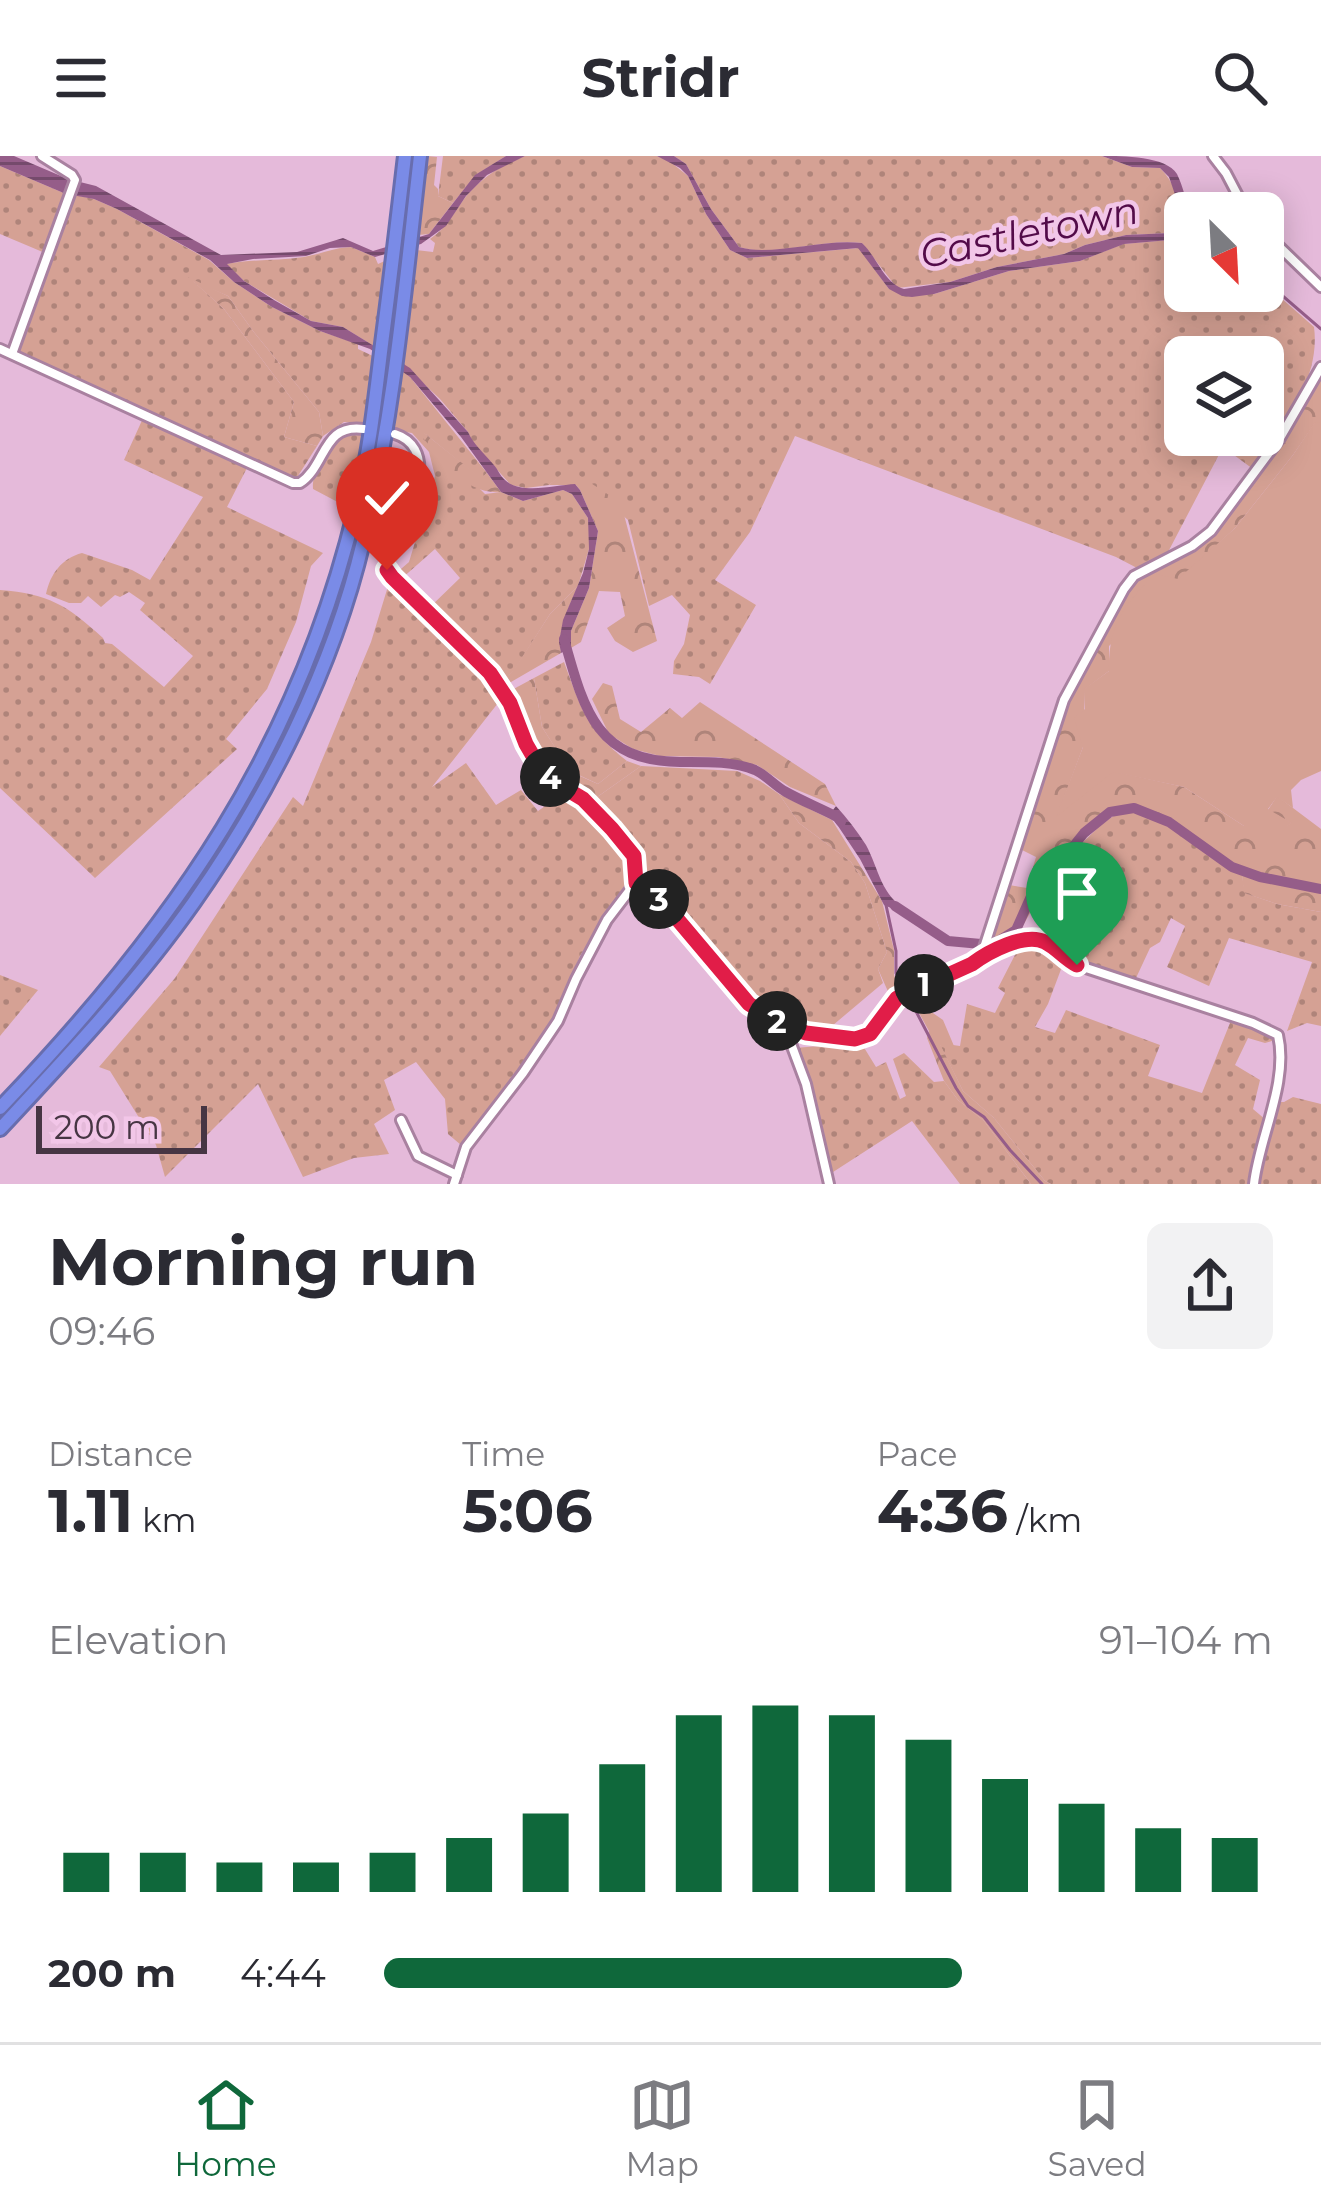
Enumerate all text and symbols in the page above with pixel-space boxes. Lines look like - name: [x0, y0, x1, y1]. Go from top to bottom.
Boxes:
- icon: menu: [48, 45, 114, 111]
- text: Stridr: [582, 45, 739, 111]
- icon: search: [1207, 45, 1273, 111]
- water label: Castletown: [915, 185, 1143, 279]
- north arrow: [1164, 192, 1284, 312]
- map controls: [1164, 192, 1284, 456]
- button: layers: [1164, 336, 1284, 456]
- pin: [336, 447, 438, 570]
- icon: check: [354, 465, 420, 531]
- pin: 4: [520, 747, 580, 807]
- text: 4: [539, 757, 561, 797]
- pin: [1026, 842, 1128, 965]
- icon: arrive: [1044, 860, 1110, 926]
- pin: 3: [629, 869, 689, 929]
- text: 3: [649, 879, 669, 919]
- pin: 1: [894, 954, 954, 1014]
- text: 1: [918, 964, 930, 1004]
- pin: 2: [747, 991, 807, 1051]
- text: 2: [767, 1001, 787, 1041]
- scale bar: [36, 1100, 207, 1153]
- text: 200 m: [54, 1107, 160, 1147]
- text: Morning run: [48, 1221, 478, 1302]
- button: share: [1147, 1223, 1273, 1349]
- text: 09:46: [48, 1307, 155, 1355]
- text: Distance: [48, 1434, 193, 1474]
- text: Time: [462, 1434, 545, 1474]
- text: Pace: [877, 1434, 958, 1474]
- text: 1.11: [48, 1474, 133, 1547]
- text: 5:06: [462, 1474, 593, 1547]
- text: 4:36: [877, 1474, 1008, 1547]
- text: km: [133, 1500, 196, 1540]
- text: /km: [1008, 1500, 1082, 1540]
- text: Elevation: [48, 1616, 228, 1664]
- text: 91–104 m: [1099, 1616, 1273, 1664]
- text: 200 m: [48, 1949, 176, 1997]
- text: 4:44: [240, 1949, 326, 1997]
- tab: Home: [174, 2072, 277, 2184]
- tab: Map: [625, 2072, 699, 2184]
- tab: Saved: [1048, 2072, 1147, 2184]

